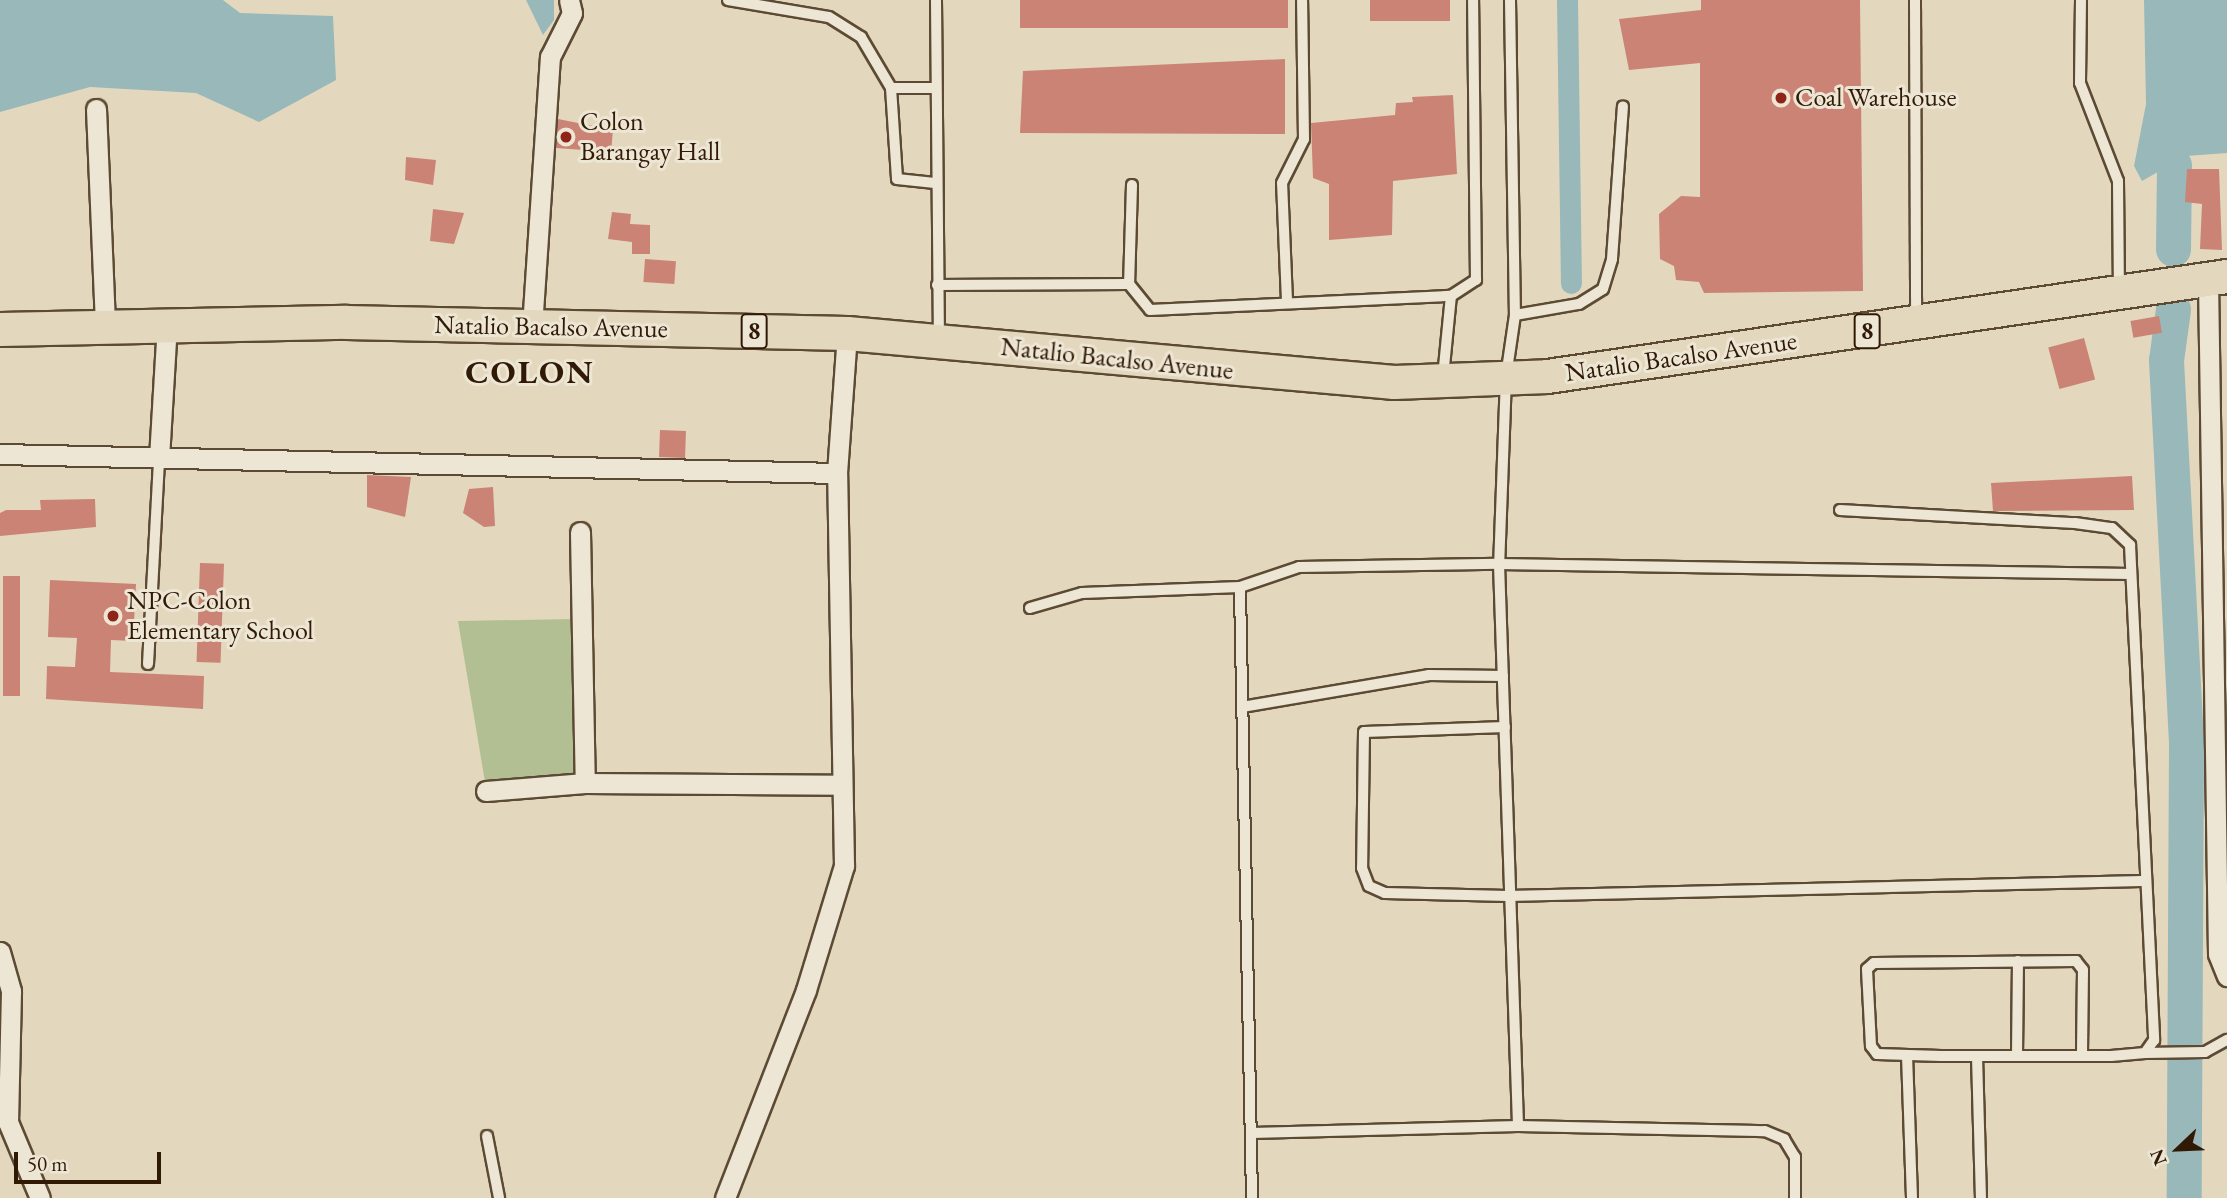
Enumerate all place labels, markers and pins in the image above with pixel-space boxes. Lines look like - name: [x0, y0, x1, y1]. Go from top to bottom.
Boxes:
- place label: Coal Warehouse: [1795, 82, 1957, 114]
- marker: Coal Warehouse: [1773, 90, 1789, 106]
- place label: Colon Barangay Hall: [580, 106, 720, 168]
- marker: Colon Barangay Hall: [558, 129, 574, 145]
- place label: NPC-Colon Elementary School: [127, 585, 314, 646]
- marker: NPC-Colon Elementary School: [105, 608, 121, 624]

